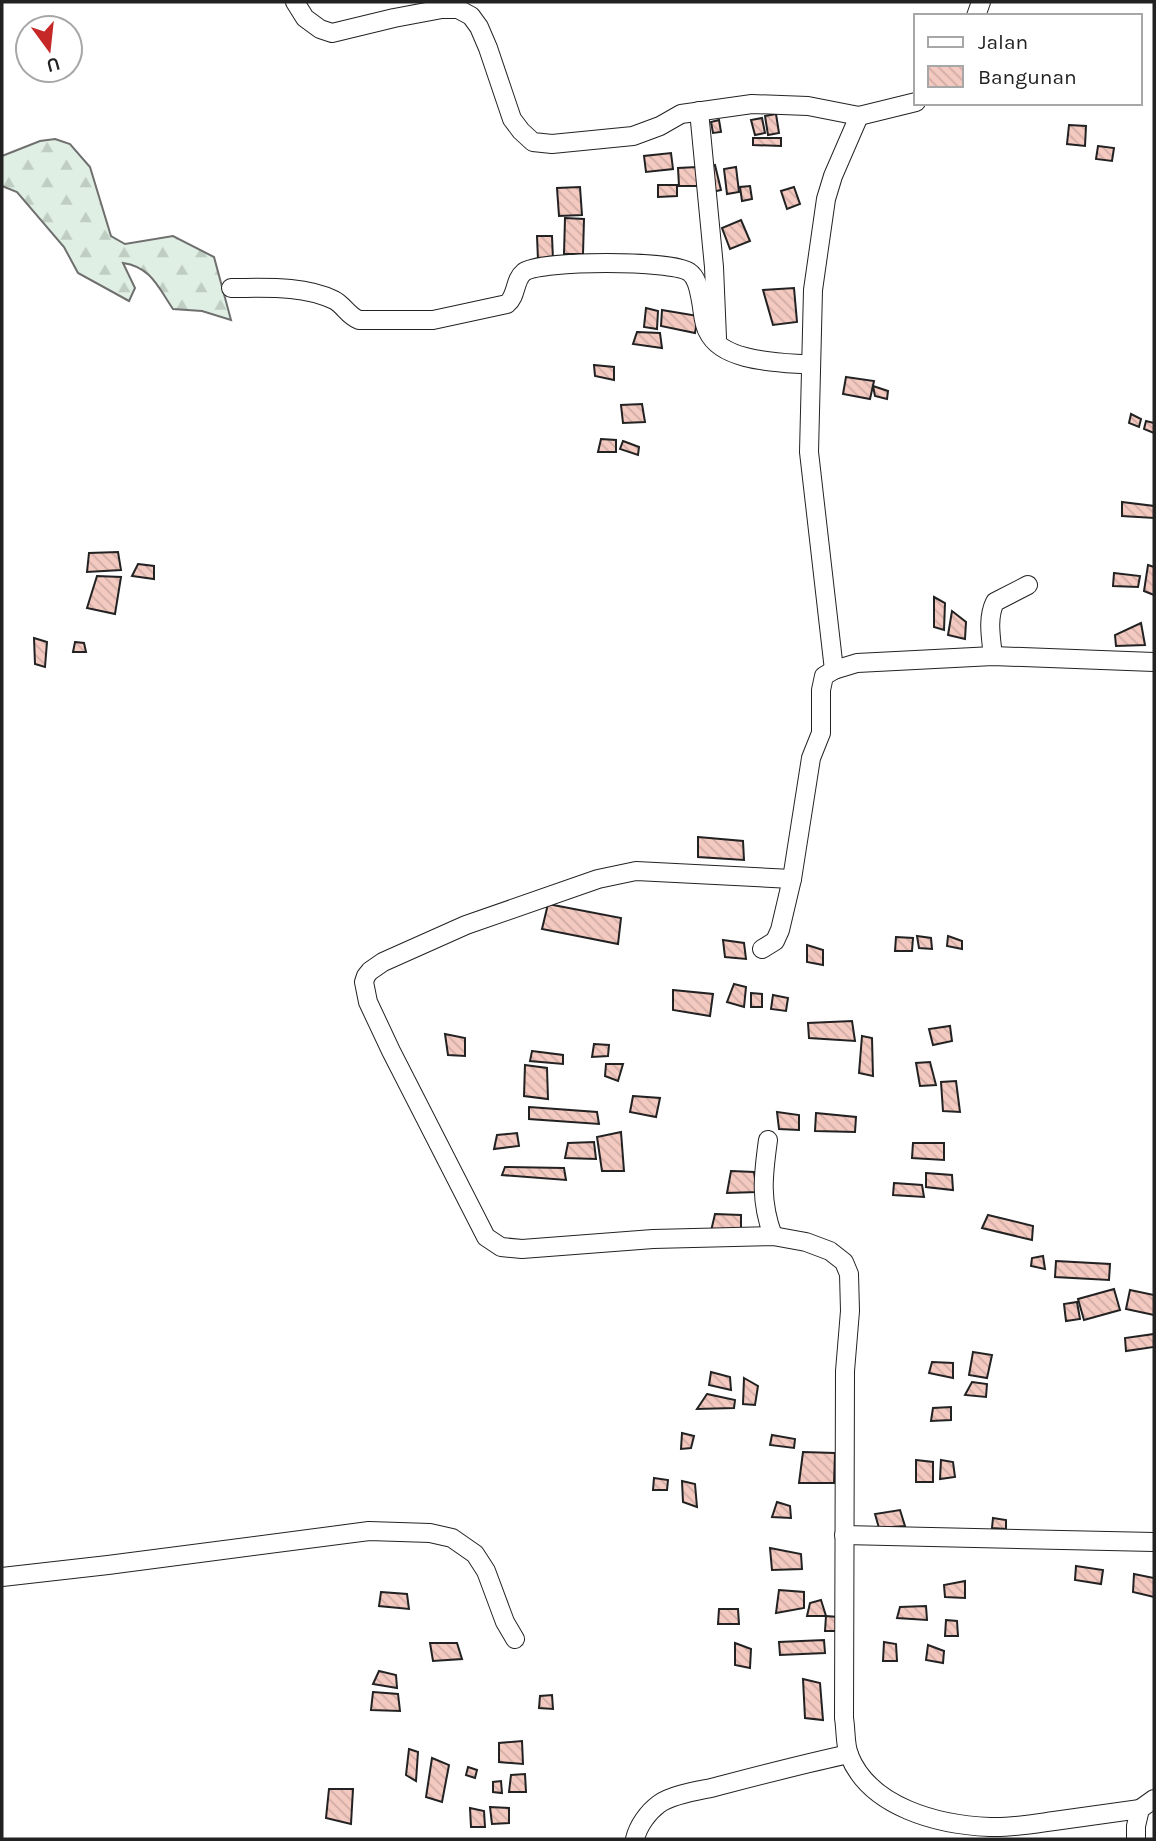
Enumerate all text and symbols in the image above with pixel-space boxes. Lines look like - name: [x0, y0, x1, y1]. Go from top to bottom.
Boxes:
- north arrow: [14, 14, 84, 84]
- legend: [914, 14, 1142, 105]
- text: Jalan: [978, 30, 1028, 54]
- text: U: [44, 52, 62, 77]
- text: Bangunan: [978, 65, 1077, 89]

